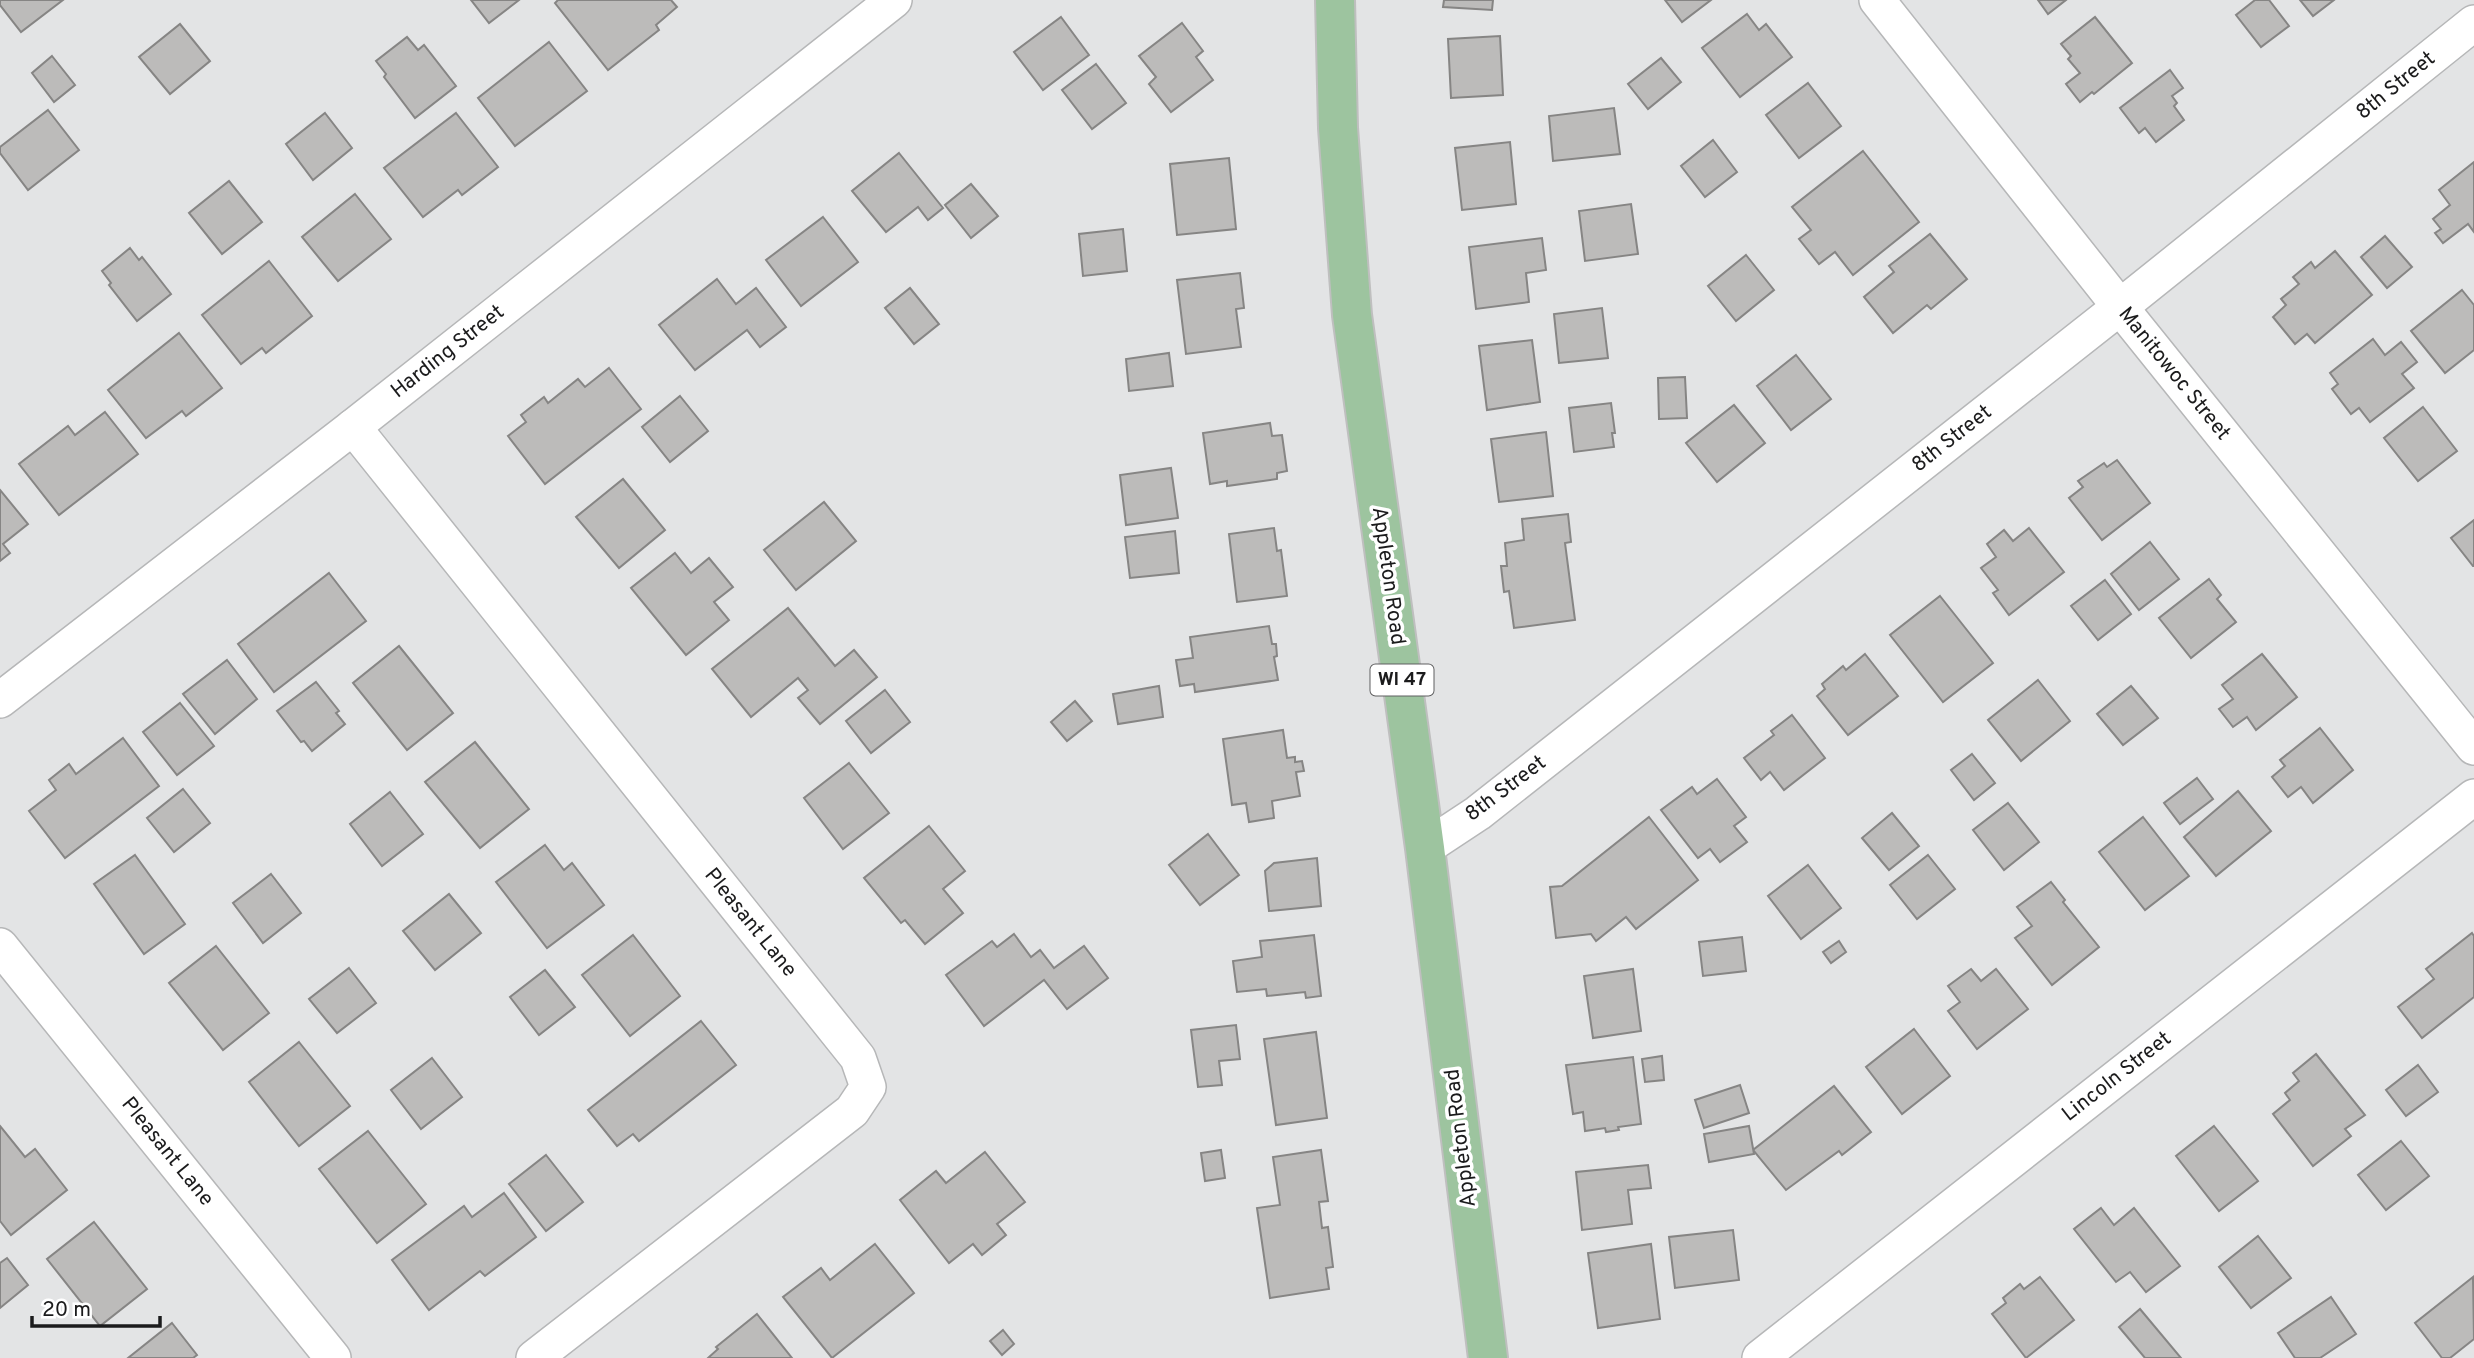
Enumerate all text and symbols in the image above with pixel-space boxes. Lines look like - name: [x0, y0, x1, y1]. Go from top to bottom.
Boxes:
- street label: 8th Street: [2351, 46, 2441, 126]
- street label: Harding Street: [386, 299, 510, 405]
- street label: Manitowoc Street: [2112, 302, 2236, 446]
- street label: 8th Street: [1906, 399, 1998, 479]
- street label: Appleton Road: [1365, 505, 1411, 647]
- road number: WI 47: [1370, 664, 1434, 695]
- street label: 8th Street: [1460, 750, 1552, 828]
- street label: Pleasant Lane: [698, 863, 802, 983]
- street label: Lincoln Street: [2057, 1026, 2177, 1128]
- street label: Appleton Road: [1439, 1067, 1483, 1209]
- street label: Pleasant Lane: [115, 1092, 219, 1212]
- scale bar: [32, 1284, 159, 1328]
- text: 20 m: [42, 1297, 91, 1324]

